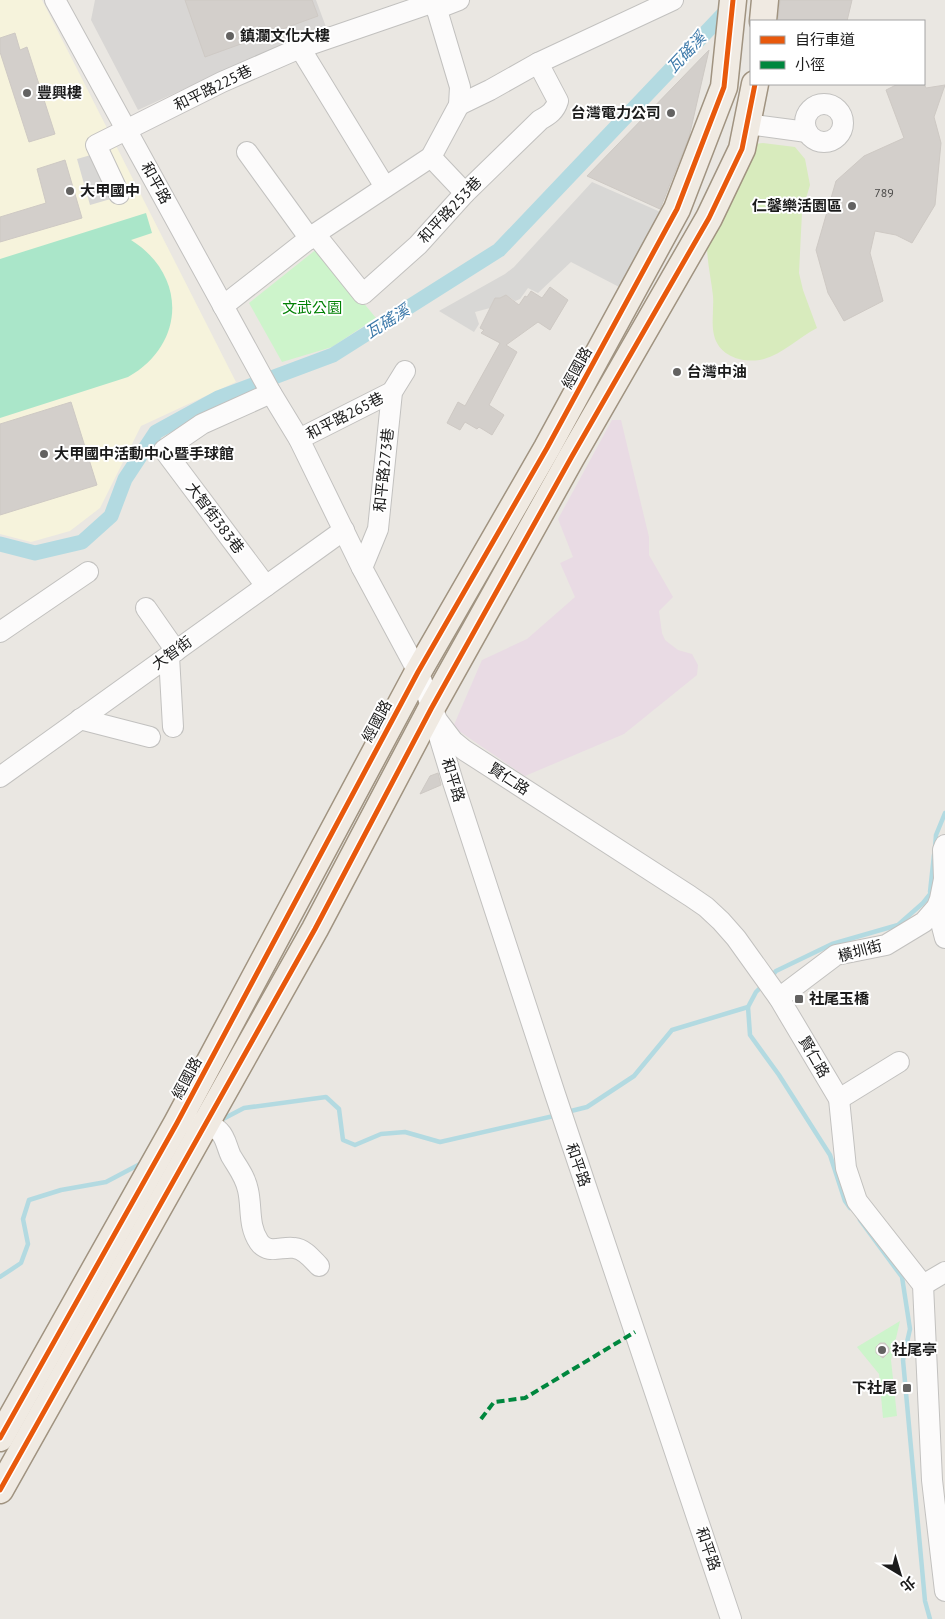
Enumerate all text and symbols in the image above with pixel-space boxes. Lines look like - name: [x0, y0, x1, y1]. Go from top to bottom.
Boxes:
- legend: [750, 20, 925, 85]
- place label: 鎮瀾文化大樓: [240, 26, 330, 45]
- water label: 瓦磘溪: [662, 26, 711, 76]
- marker: 鎮瀾文化大樓: [224, 30, 236, 42]
- text: 自行車道: [795, 30, 855, 49]
- text: 小徑: [795, 55, 825, 74]
- street label: 和平路225巷: [171, 60, 255, 115]
- place label: 豐興樓: [37, 83, 82, 102]
- marker: 豐興樓: [21, 87, 33, 99]
- place label: 台灣電力公司: [571, 103, 661, 122]
- marker: 台灣電力公司: [665, 107, 677, 119]
- street label: 和平路: [137, 158, 176, 207]
- street label: 和平路253巷: [414, 172, 485, 247]
- place label: 大甲國中: [80, 181, 140, 200]
- marker: 大甲國中: [64, 185, 76, 197]
- house number: 789: [874, 185, 894, 200]
- place label: 仁馨樂活園區: [752, 196, 842, 215]
- marker: 仁馨樂活園區: [846, 200, 858, 212]
- park label: 文武公園: [282, 298, 342, 317]
- water label: 瓦磘溪: [361, 299, 414, 342]
- street label: 經國路: [557, 343, 596, 392]
- place label: 台灣中油: [687, 362, 747, 381]
- marker: 台灣中油: [671, 366, 683, 378]
- street label: 和平路265巷: [303, 388, 387, 443]
- street label: 和平路273巷: [370, 427, 397, 513]
- place label: 大甲國中活動中心暨手球館: [54, 444, 234, 463]
- marker: 大甲國中活動中心暨手球館: [38, 448, 50, 460]
- street label: 大智街383巷: [182, 478, 248, 557]
- street label: 大智街: [148, 632, 195, 674]
- street label: 經國路: [358, 696, 396, 745]
- street label: 和平路: [438, 756, 469, 804]
- street label: 賢仁路: [485, 758, 533, 799]
- street label: 橫圳街: [836, 936, 884, 966]
- place label: 社尾玉橋: [809, 989, 870, 1008]
- marker: 社尾玉橋: [793, 993, 805, 1005]
- street label: 賢仁路: [795, 1033, 834, 1081]
- street label: 經國路: [168, 1053, 206, 1102]
- street label: 和平路: [562, 1140, 595, 1189]
- place label: 社尾亭: [892, 1340, 937, 1359]
- marker: 社尾亭: [876, 1344, 888, 1356]
- place label: 下社尾: [852, 1378, 897, 1397]
- marker: 下社尾: [901, 1382, 913, 1394]
- street label: 和平路: [692, 1524, 725, 1573]
- north arrow: [875, 1549, 925, 1599]
- text: 北: [897, 1573, 919, 1596]

